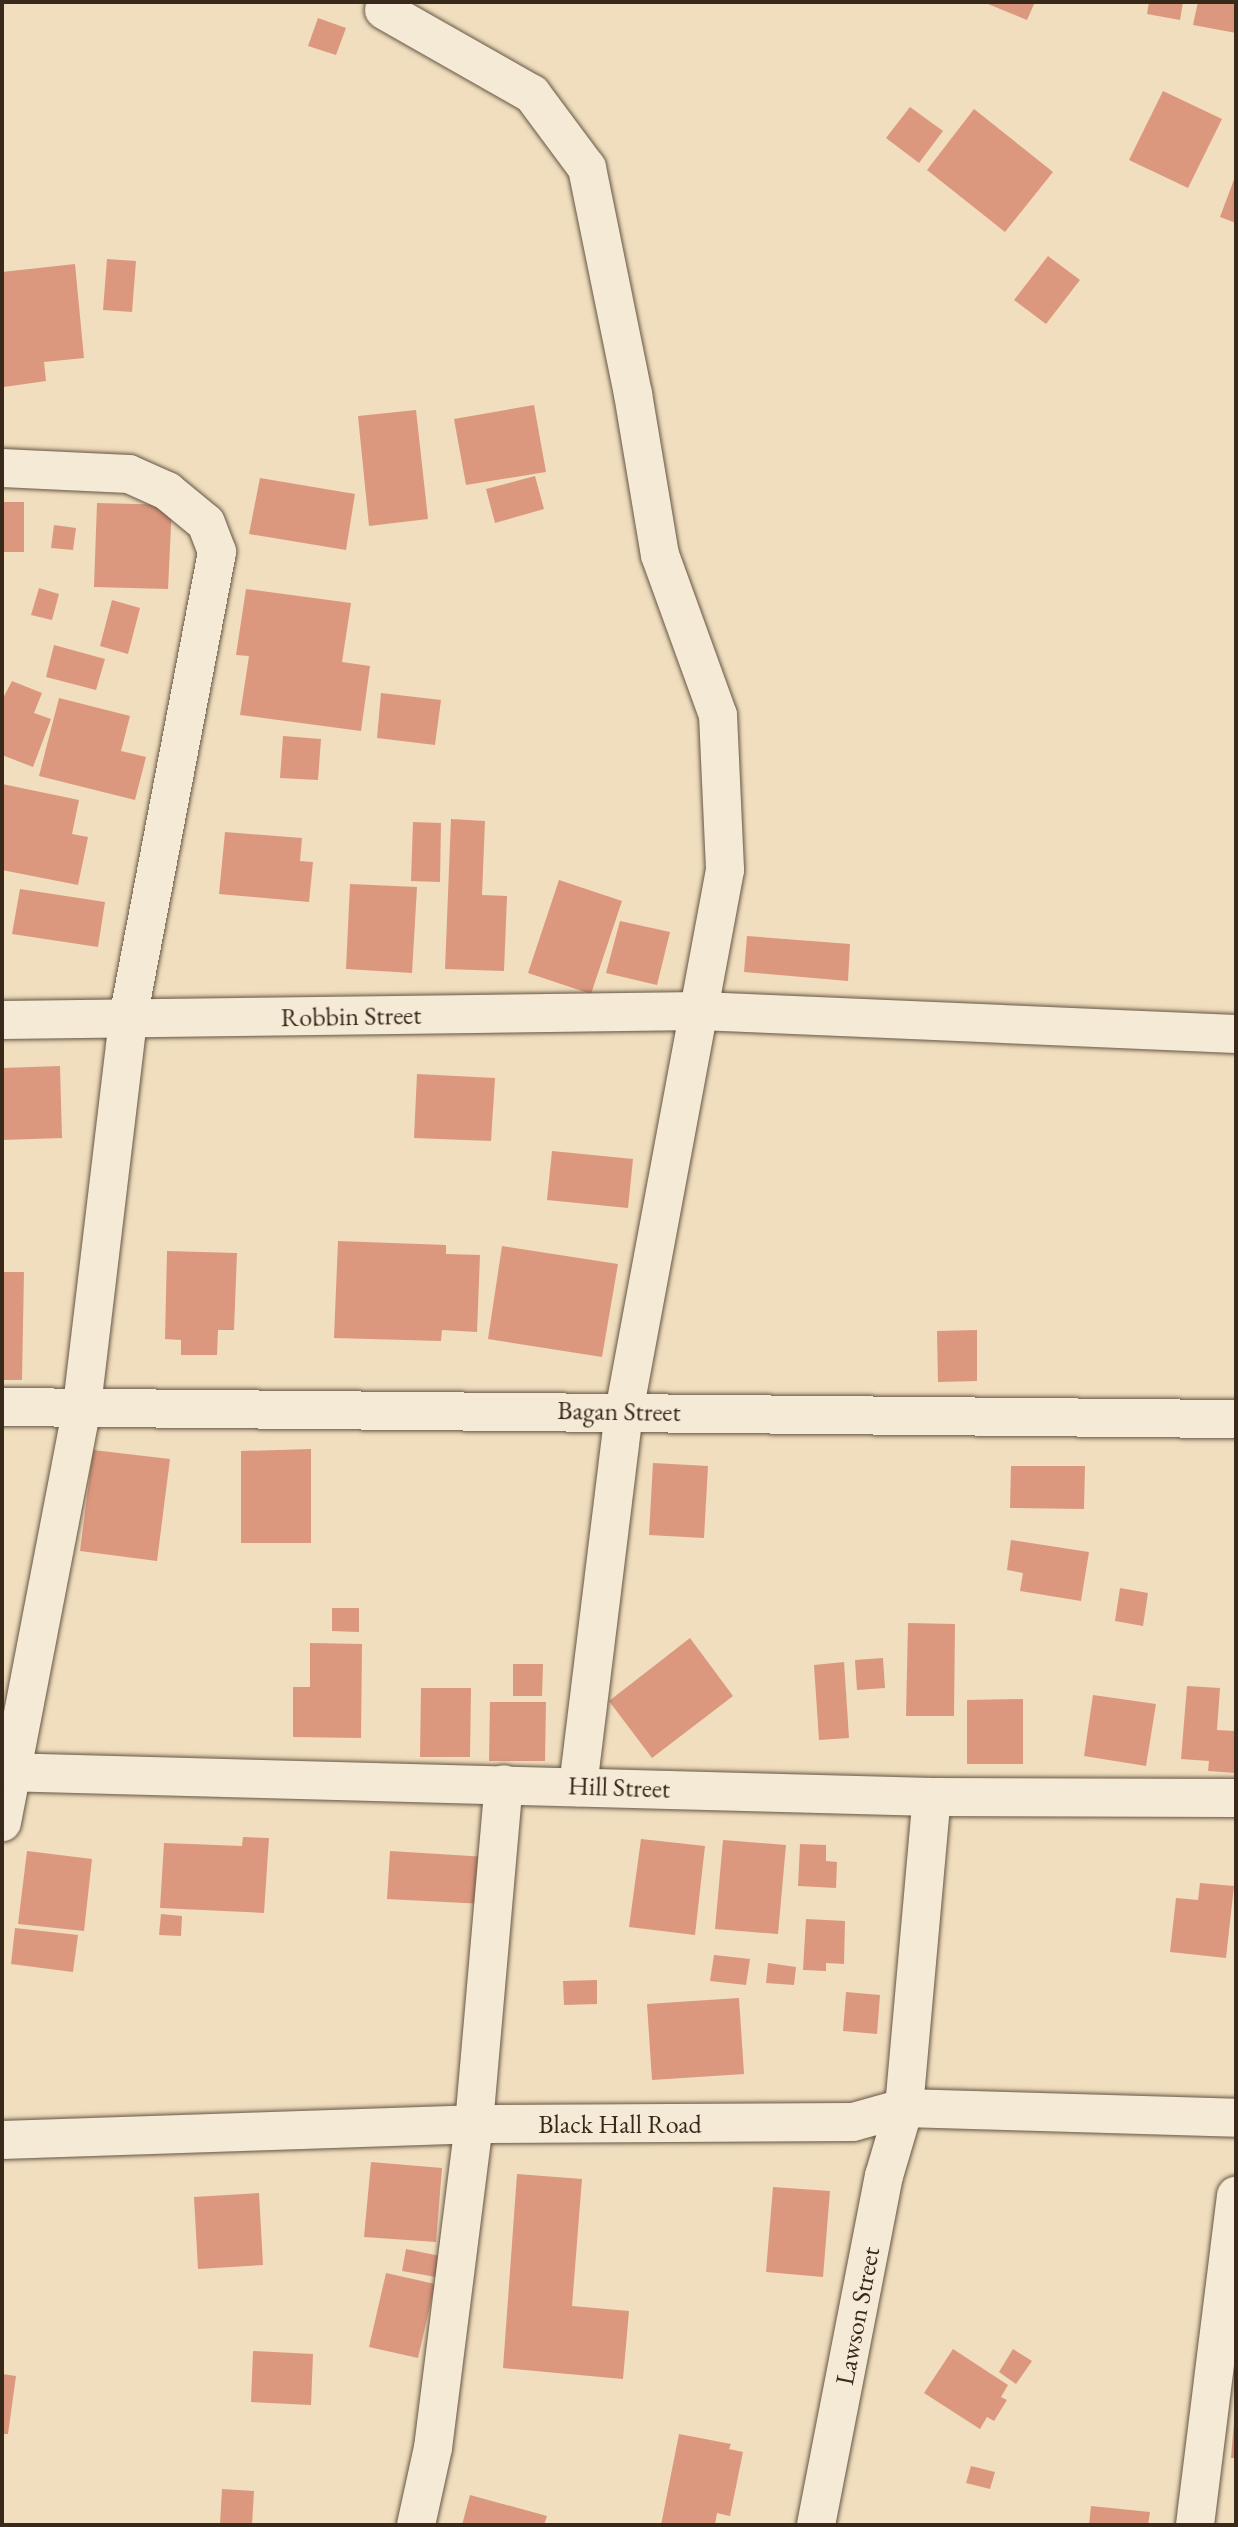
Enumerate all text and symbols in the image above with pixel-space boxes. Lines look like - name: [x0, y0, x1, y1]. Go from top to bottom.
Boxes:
- street label: Robbin Street: [280, 1000, 422, 1034]
- street label: Bagan Street: [557, 1395, 681, 1429]
- street label: Hill Street: [567, 1771, 671, 1805]
- street label: Black Hall Road: [538, 2109, 702, 2141]
- street label: Lawson Street: [829, 2244, 887, 2388]

